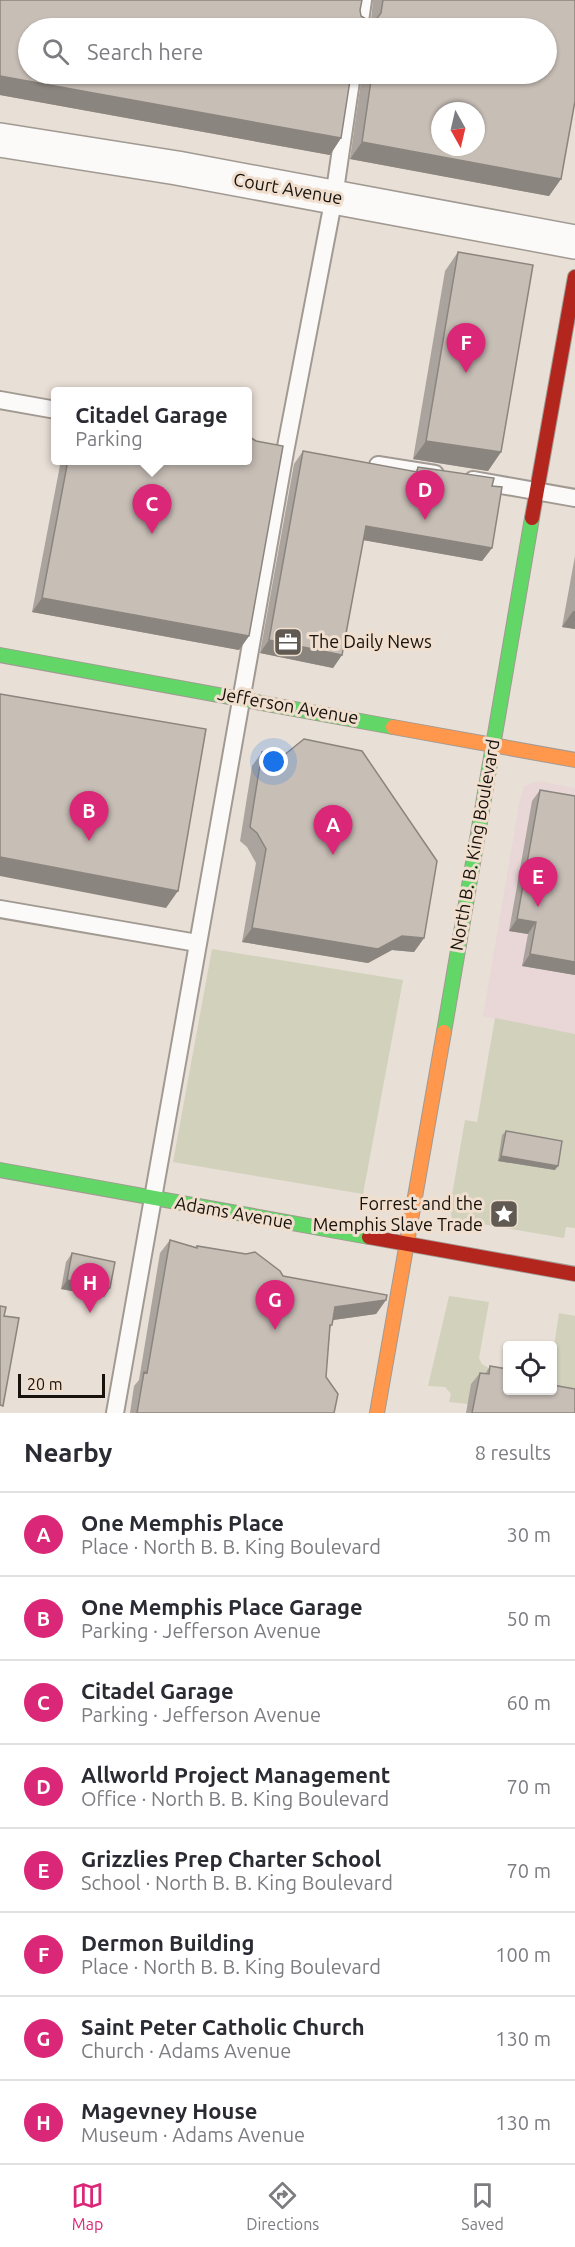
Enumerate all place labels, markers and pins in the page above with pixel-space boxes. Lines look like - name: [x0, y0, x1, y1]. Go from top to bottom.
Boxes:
- pin: F: [446, 324, 486, 373]
- pin: D: [406, 470, 444, 520]
- pin: C: [132, 484, 172, 534]
- office icon: The Daily News: [272, 626, 304, 658]
- place label: The Daily News: [309, 631, 432, 651]
- pin: B: [70, 792, 109, 841]
- pin: A: [314, 806, 352, 855]
- pin: E: [518, 858, 558, 907]
- place label: Forrest and the Memphis Slave Trade: [313, 1193, 483, 1234]
- place icon: Forrest and the Memphis Slave Trade: [488, 1198, 520, 1230]
- pin: H: [70, 1264, 110, 1313]
- pin: G: [256, 1280, 294, 1330]

